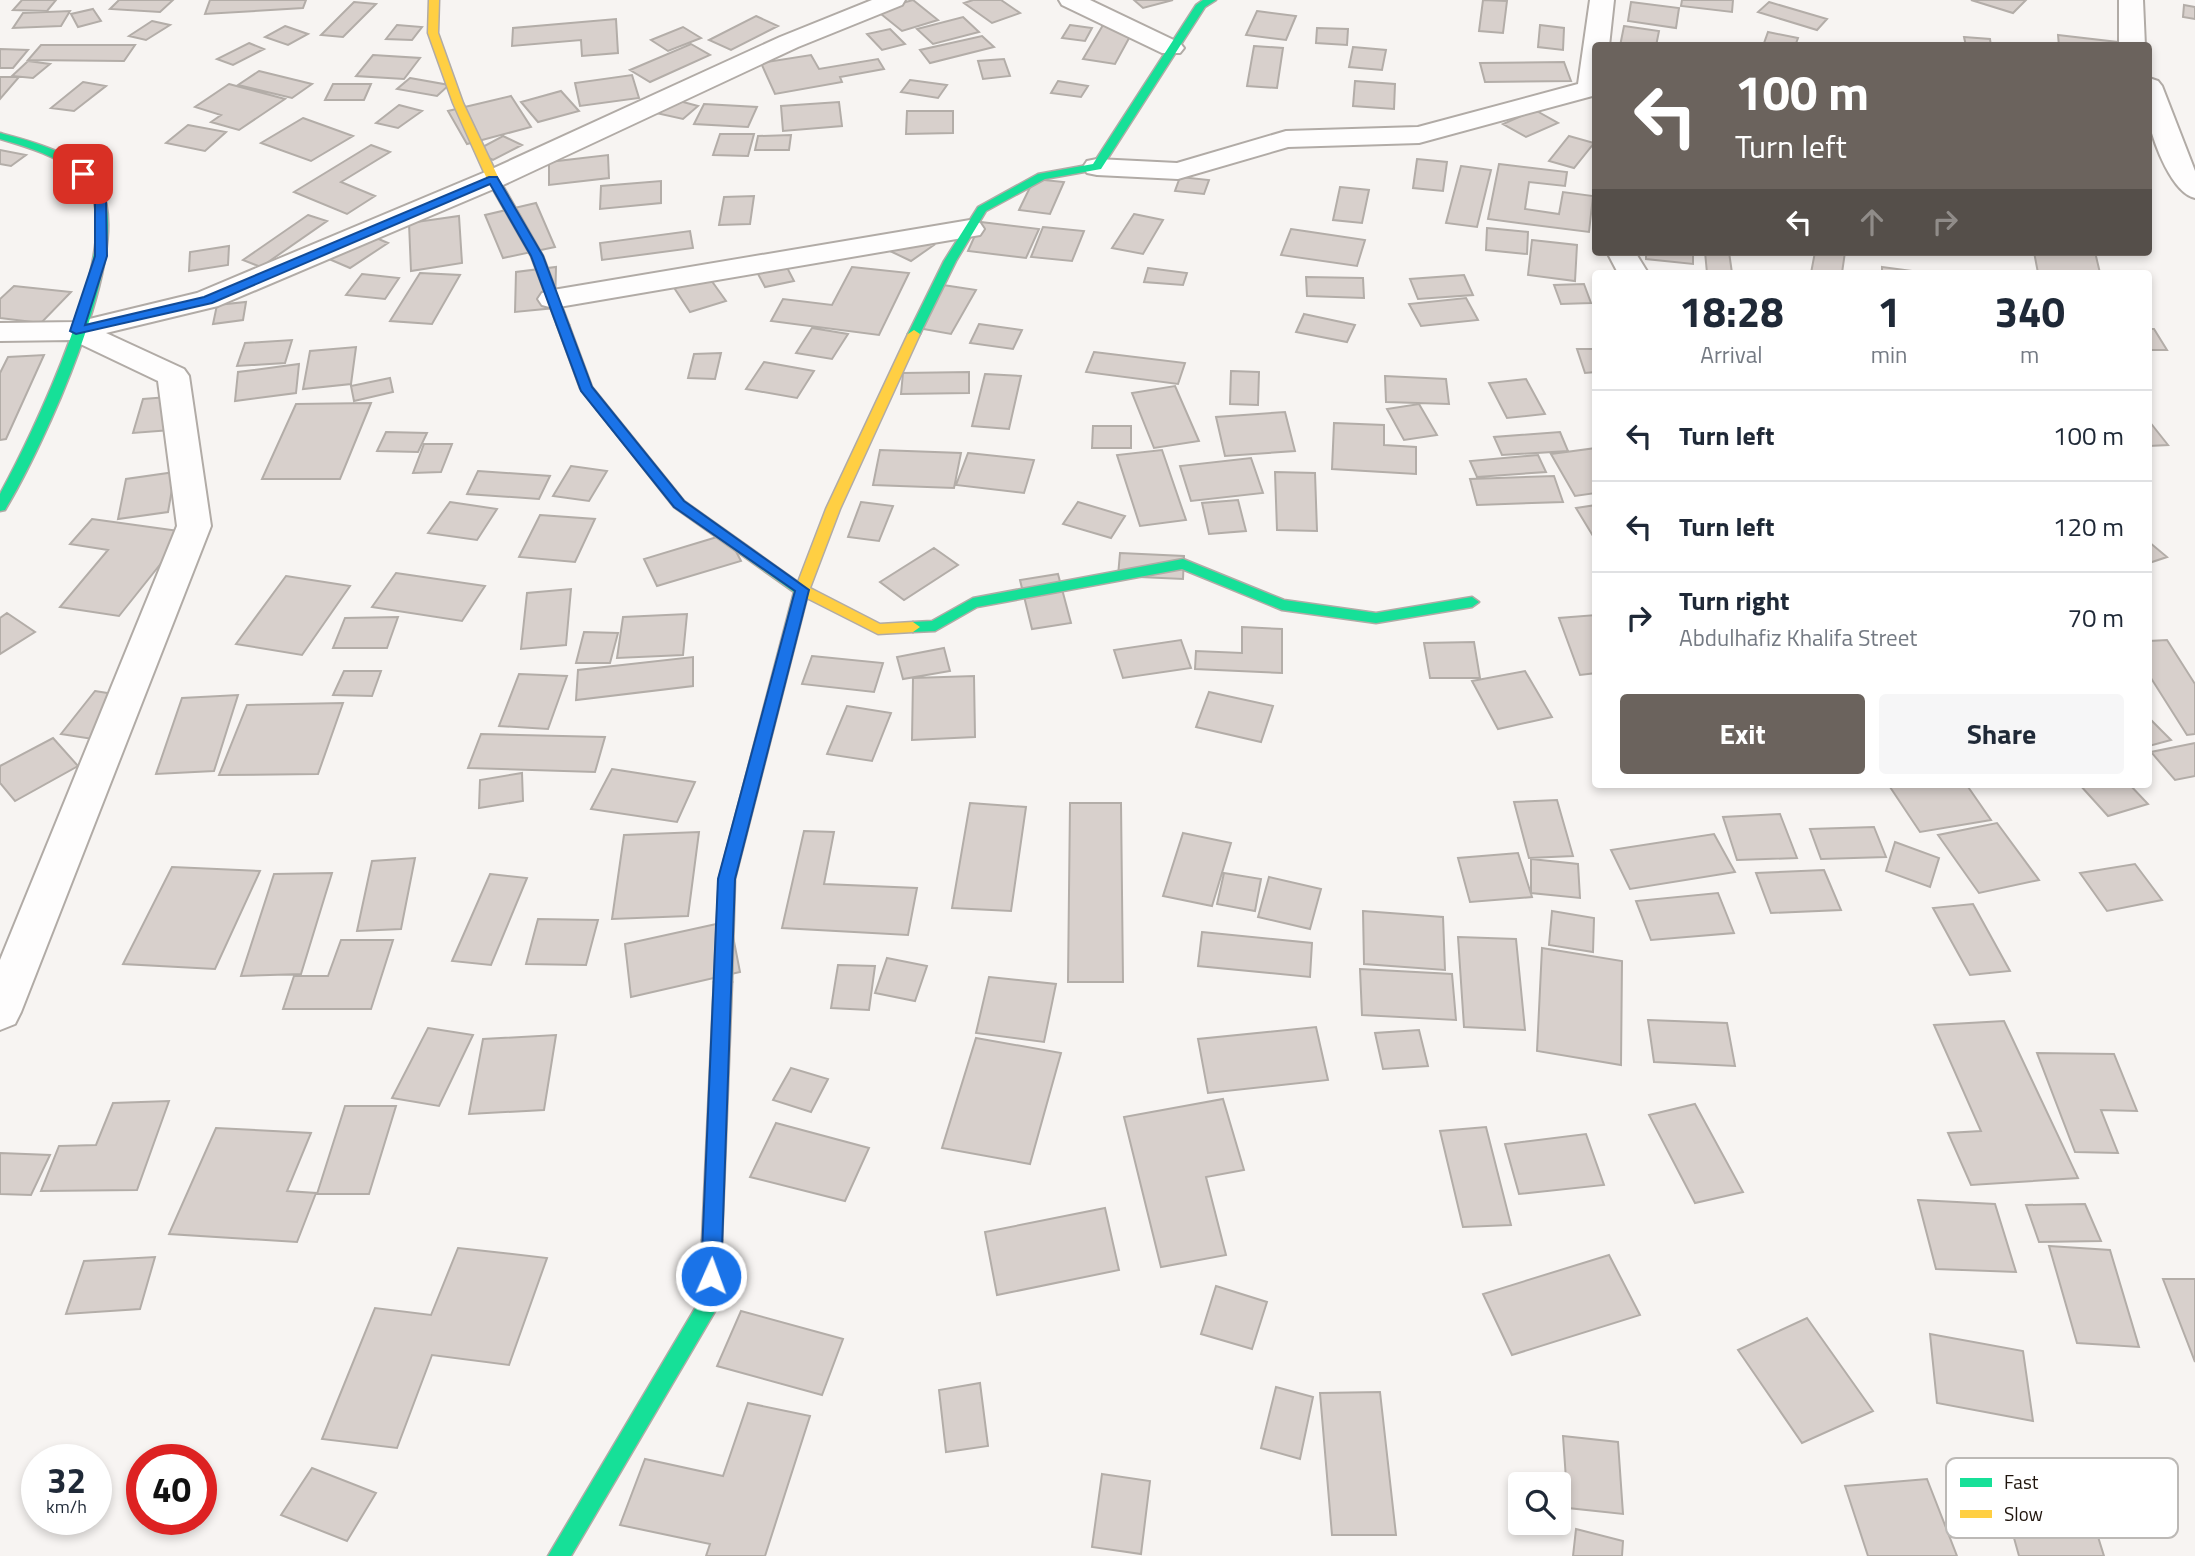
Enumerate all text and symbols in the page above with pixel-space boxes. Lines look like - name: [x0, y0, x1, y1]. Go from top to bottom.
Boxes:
- text: 100 m: [1735, 54, 1869, 129]
- icon: left: [1620, 70, 1711, 161]
- text: Turn left: [1735, 122, 1847, 170]
- pin: [53, 144, 113, 204]
- icon: arrive: [64, 155, 102, 193]
- icon: left: [1780, 203, 1818, 241]
- icon: ahead: [1853, 203, 1891, 241]
- icon: right: [1926, 203, 1964, 241]
- text: 18:28: [1679, 279, 1784, 343]
- text: 1: [1877, 279, 1901, 343]
- text: 340: [1994, 279, 2065, 343]
- text: Arrival: [1700, 337, 1763, 372]
- text: min: [1871, 337, 1907, 372]
- text: m: [2020, 337, 2039, 372]
- text: Turn left: [1679, 416, 1774, 455]
- text: 100 m: [2053, 416, 2124, 455]
- icon: left: [1620, 417, 1658, 455]
- text: Turn left: [1679, 507, 1774, 546]
- text: 120 m: [2053, 507, 2124, 546]
- icon: left: [1620, 508, 1658, 546]
- text: Turn right: [1679, 581, 1790, 620]
- text: 70 m: [2067, 598, 2124, 637]
- icon: right: [1620, 599, 1658, 637]
- text: Abdulhafiz Khalifa Street: [1679, 620, 1917, 655]
- button: Exit: [1620, 694, 1865, 774]
- button: Share: [1879, 694, 2124, 774]
- position arrow: [674, 1239, 748, 1313]
- speed limit sign: 40: [126, 1444, 217, 1535]
- text: 32: [47, 1453, 86, 1507]
- legend: [1946, 1458, 2178, 1538]
- text: Fast: [2004, 1467, 2039, 1496]
- map controls: [1508, 1472, 1571, 1535]
- button: search: [1508, 1472, 1571, 1535]
- text: km/h: [46, 1493, 87, 1520]
- text: Slow: [2004, 1499, 2043, 1528]

